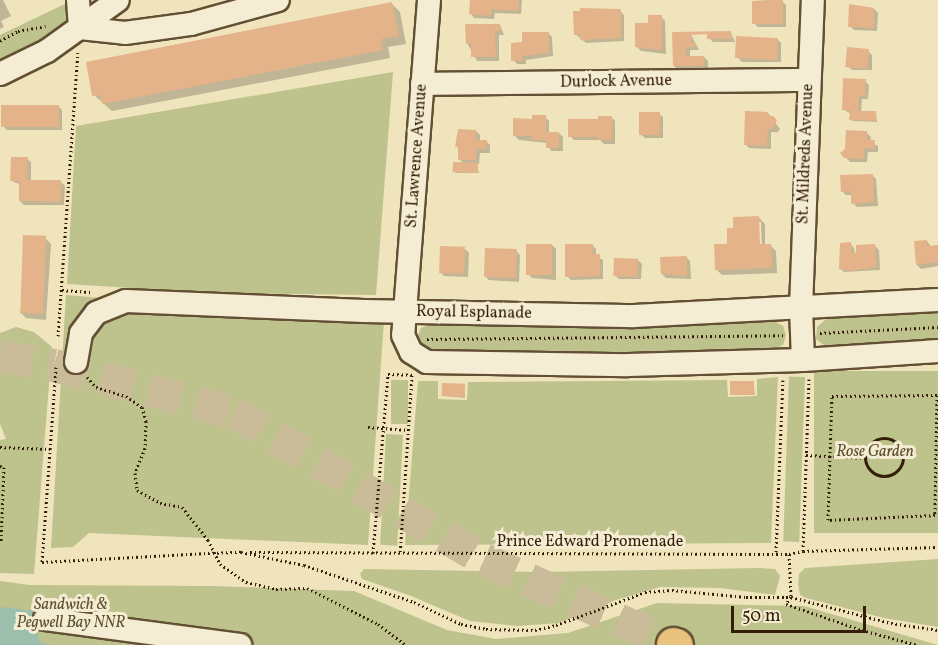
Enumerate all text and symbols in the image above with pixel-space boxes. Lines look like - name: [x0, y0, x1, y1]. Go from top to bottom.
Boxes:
- street label: Durlock Avenue: [560, 71, 672, 93]
- street label: St. Lawrence Avenue: [402, 83, 432, 229]
- street label: St. Mildreds Avenue: [794, 83, 818, 225]
- street label: Royal Esplanade: [416, 302, 532, 324]
- park label: Rose Garden: [836, 442, 914, 462]
- street label: Prince Edward Promenade: [497, 532, 683, 552]
- scale bar: [734, 594, 869, 632]
- park label: Sandwich & Pegwell Bay NNR: [17, 595, 125, 633]
- text: 50 m: [742, 604, 781, 629]

